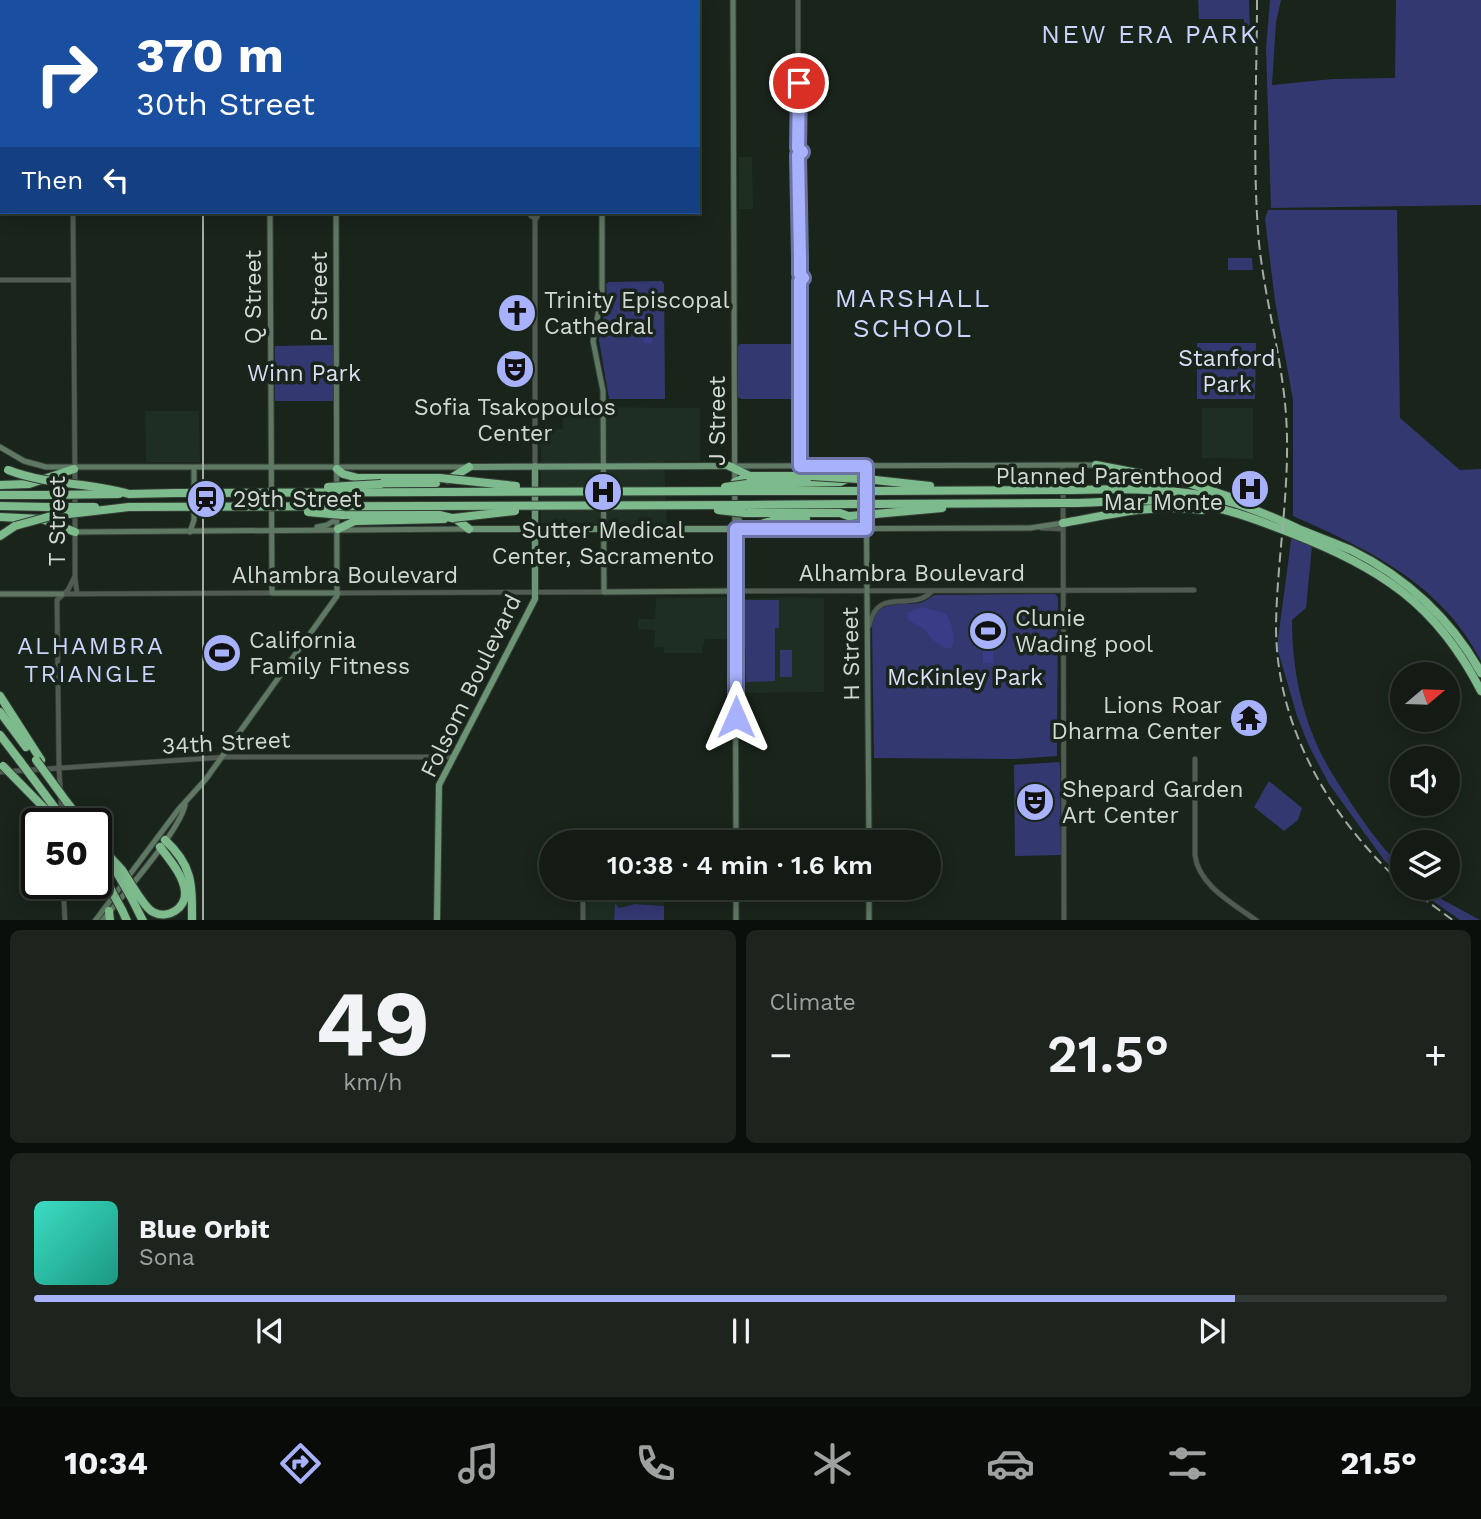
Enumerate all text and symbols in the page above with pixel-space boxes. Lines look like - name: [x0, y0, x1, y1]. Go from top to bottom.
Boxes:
- district label: NEW ERA PARK: [1041, 19, 1259, 49]
- text: 370 m: [136, 26, 284, 84]
- icon: right: [21, 28, 112, 119]
- pin: [769, 53, 829, 113]
- icon: arrive: [780, 64, 818, 102]
- text: 30th Street: [136, 85, 315, 123]
- icon: left: [97, 161, 135, 199]
- text: Then: [21, 165, 83, 195]
- street label: Q Street: [240, 250, 267, 344]
- street label: P Street: [306, 251, 333, 342]
- district label: MARSHALL SCHOOL: [835, 283, 991, 343]
- place label: Trinity Episcopal Cathedral: [544, 287, 729, 340]
- church icon: Trinity Episcopal Cathedral: [496, 292, 538, 334]
- park label: Stanford Park: [1178, 345, 1276, 398]
- theatre icon: Sofia Tsakopoulos Center: [494, 348, 536, 390]
- park label: Winn Park: [247, 360, 361, 387]
- street label: J Street: [704, 376, 731, 466]
- place label: Sofia Tsakopoulos Center: [414, 394, 616, 447]
- place label: Planned Parenthood Mar Monte: [996, 463, 1223, 516]
- hospital icon: Planned Parenthood Mar Monte: [1229, 468, 1271, 510]
- hospital icon: Sutter Medical Center, Sacramento: [582, 471, 624, 513]
- street label: T Street: [44, 475, 71, 566]
- station icon: 29th Street: [185, 478, 227, 520]
- place label: 29th Street: [233, 486, 362, 513]
- place label: Sutter Medical Center, Sacramento: [492, 517, 714, 570]
- street label: Alhambra Boulevard: [799, 560, 1025, 587]
- street label: Alhambra Boulevard: [232, 562, 458, 589]
- street label: Folsom Boulevard: [415, 590, 527, 782]
- place label: Clunie Wading pool: [1015, 605, 1153, 658]
- street label: H Street: [837, 606, 865, 701]
- sports icon: Clunie Wading pool: [967, 610, 1009, 652]
- place label: California Family Fitness: [249, 627, 410, 680]
- district label: ALHAMBRA TRIANGLE: [17, 632, 165, 688]
- sports icon: California Family Fitness: [201, 632, 243, 674]
- north arrow: [1390, 662, 1460, 732]
- map controls: [1390, 662, 1460, 900]
- park label: McKinley Park: [887, 664, 1043, 691]
- position arrow: [699, 680, 773, 754]
- place label: Lions Roar Dharma Center: [1051, 692, 1222, 745]
- temple icon: Lions Roar Dharma Center: [1228, 697, 1270, 739]
- street label: 34th Street: [161, 726, 291, 760]
- button: sound: [1390, 746, 1460, 816]
- place label: Shepard Garden Art Center: [1062, 776, 1244, 829]
- theatre icon: Shepard Garden Art Center: [1014, 781, 1056, 823]
- speed limit sign: 50: [21, 808, 112, 899]
- button: layers: [1390, 830, 1460, 900]
- text: 10:38 · 4 min · 1.6 km: [607, 850, 873, 880]
- text: 49: [315, 970, 430, 1077]
- text: Climate: [770, 989, 856, 1016]
- text: 21.5°: [1047, 1024, 1169, 1085]
- text: −: [770, 1033, 792, 1077]
- text: +: [1424, 1033, 1447, 1077]
- text: km/h: [343, 1069, 402, 1096]
- text: Blue Orbit: [139, 1214, 269, 1244]
- text: Sona: [139, 1244, 195, 1271]
- icon: previous: [251, 1312, 289, 1350]
- icon: pause: [722, 1312, 760, 1350]
- icon: next: [1193, 1312, 1231, 1350]
- icon: directions: [276, 1439, 325, 1488]
- icon: music: [454, 1439, 503, 1488]
- icon: phone: [631, 1439, 680, 1488]
- icon: climate: [808, 1439, 857, 1488]
- icon: car: [986, 1439, 1035, 1488]
- icon: filters: [1163, 1439, 1212, 1488]
- text: 10:34: [64, 1444, 148, 1482]
- text: 21.5°: [1340, 1444, 1417, 1482]

